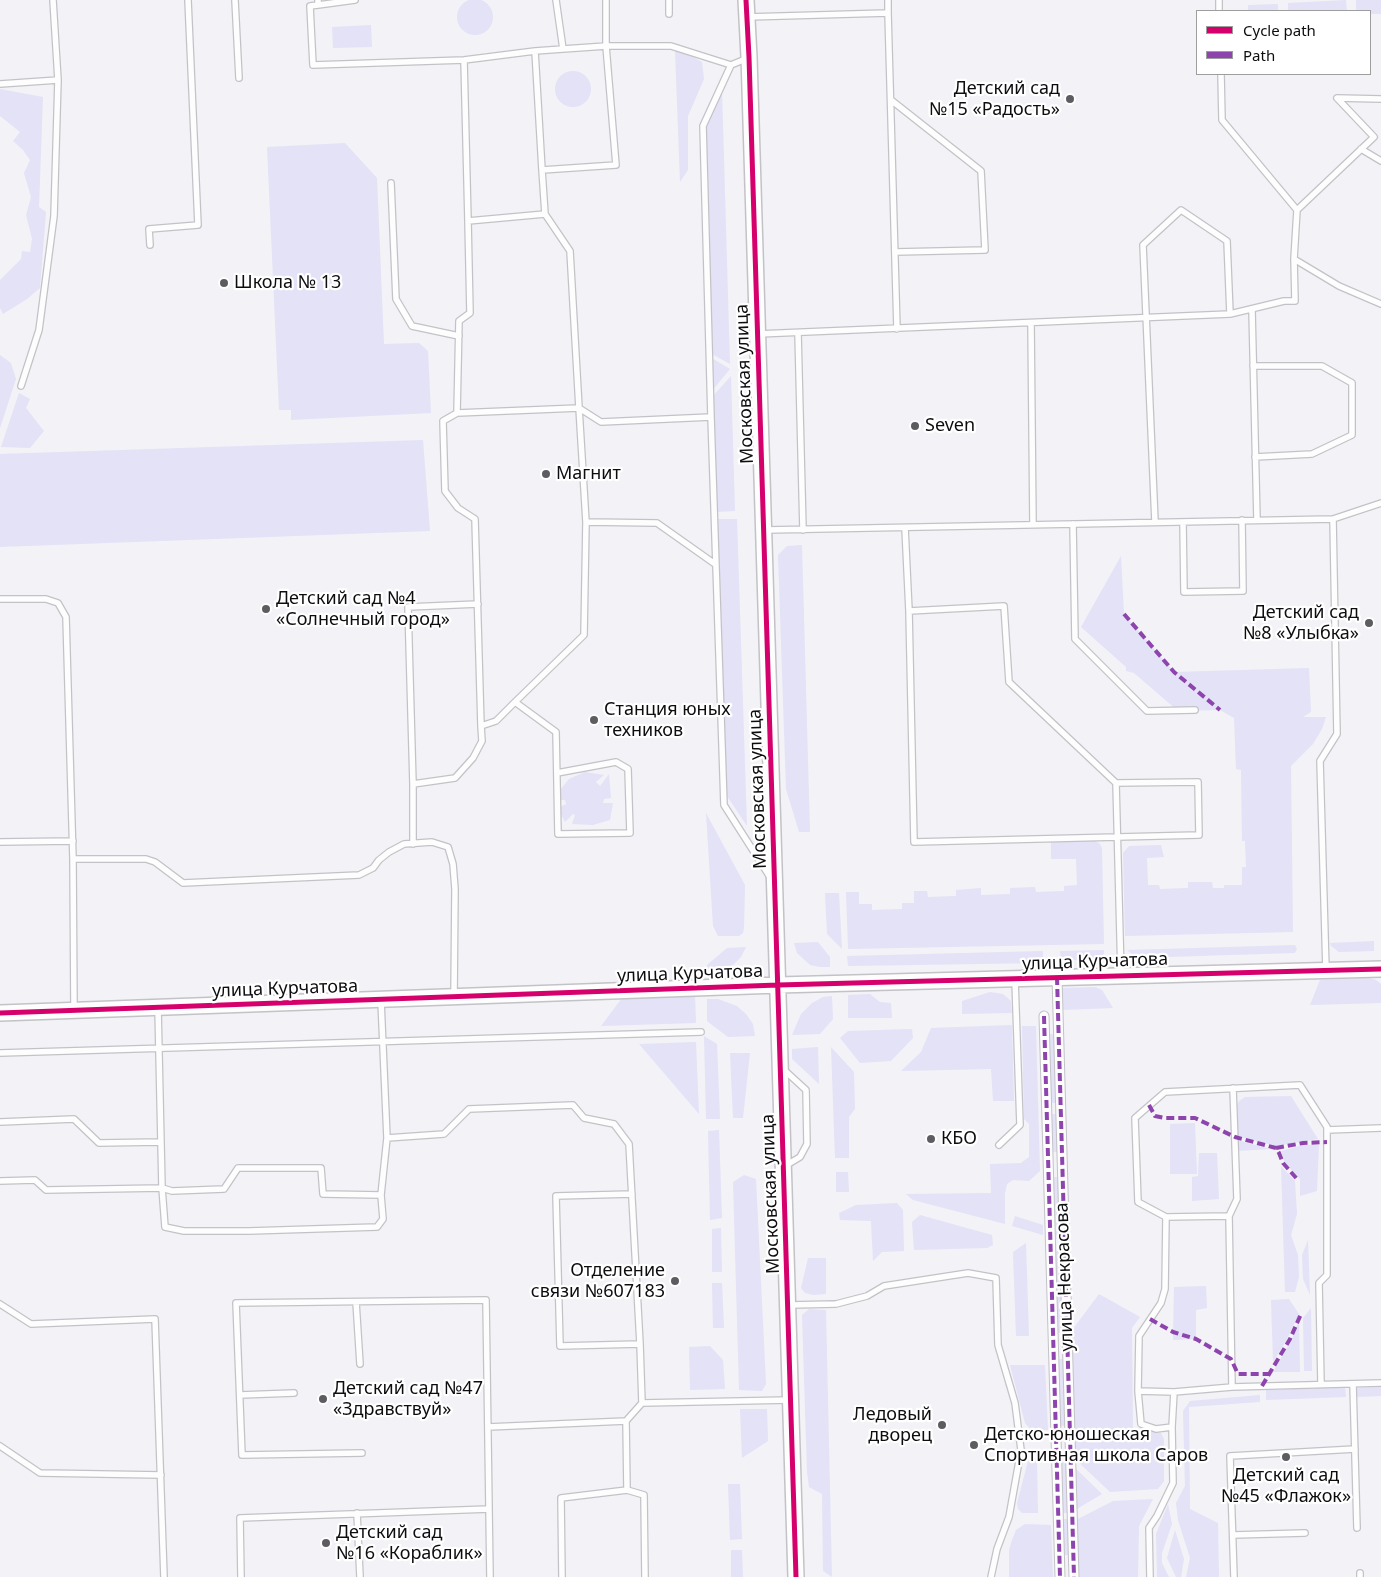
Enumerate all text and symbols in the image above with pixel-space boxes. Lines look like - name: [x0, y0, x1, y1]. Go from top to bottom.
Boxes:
- legend: [1196, 10, 1371, 75]
- text: Cycle path: [1243, 20, 1316, 40]
- text: Path: [1243, 45, 1275, 65]
- place label: Детский сад №15 «Радость»: [929, 78, 1060, 120]
- marker: Детский сад №15 «Радость»: [1064, 93, 1076, 105]
- place label: Школа № 13: [234, 272, 341, 294]
- marker: Школа № 13: [218, 277, 230, 289]
- street label: Московская улица: [731, 304, 759, 464]
- place label: Seven: [925, 415, 975, 437]
- marker: Seven: [909, 420, 921, 432]
- place label: Магнит: [556, 463, 621, 485]
- marker: Магнит: [540, 468, 552, 480]
- place label: Детский сад №4 «Солнечный город»: [276, 588, 450, 630]
- place label: Детский сад №8 «Улыбка»: [1243, 602, 1359, 644]
- marker: Детский сад №4 «Солнечный город»: [260, 603, 272, 615]
- marker: Детский сад №8 «Улыбка»: [1363, 617, 1375, 629]
- place label: Станция юных техников: [604, 699, 731, 742]
- street label: Московская улица: [744, 709, 772, 869]
- marker: Станция юных техников: [588, 714, 600, 726]
- street label: улица Курчатова: [1022, 949, 1168, 975]
- street label: улица Курчатова: [617, 961, 763, 987]
- street label: улица Курчатова: [212, 976, 358, 1002]
- street label: Московская улица: [757, 1114, 785, 1274]
- place label: КБО: [941, 1128, 977, 1150]
- marker: КБО: [925, 1133, 937, 1145]
- street label: улица Некрасова: [1052, 1202, 1078, 1352]
- place label: Отделение связи №607183: [531, 1260, 665, 1302]
- marker: Отделение связи №607183: [669, 1275, 681, 1287]
- place label: Детский сад №47 «Здравствуй»: [333, 1378, 483, 1420]
- marker: Детский сад №47 «Здравствуй»: [317, 1393, 329, 1405]
- place label: Ледовый дворец: [853, 1404, 932, 1446]
- marker: Ледовый дворец: [936, 1419, 948, 1431]
- place label: Детско-юношеская Спортивная школа Саров: [984, 1424, 1208, 1466]
- marker: Детско-юношеская Спортивная школа Саров: [968, 1439, 980, 1451]
- marker: Детский сад №45 «Флажок»: [1280, 1451, 1292, 1463]
- place label: Детский сад №45 «Флажок»: [1221, 1465, 1351, 1508]
- place label: Детский сад №16 «Кораблик»: [336, 1522, 483, 1565]
- marker: Детский сад №16 «Кораблик»: [320, 1537, 332, 1549]

